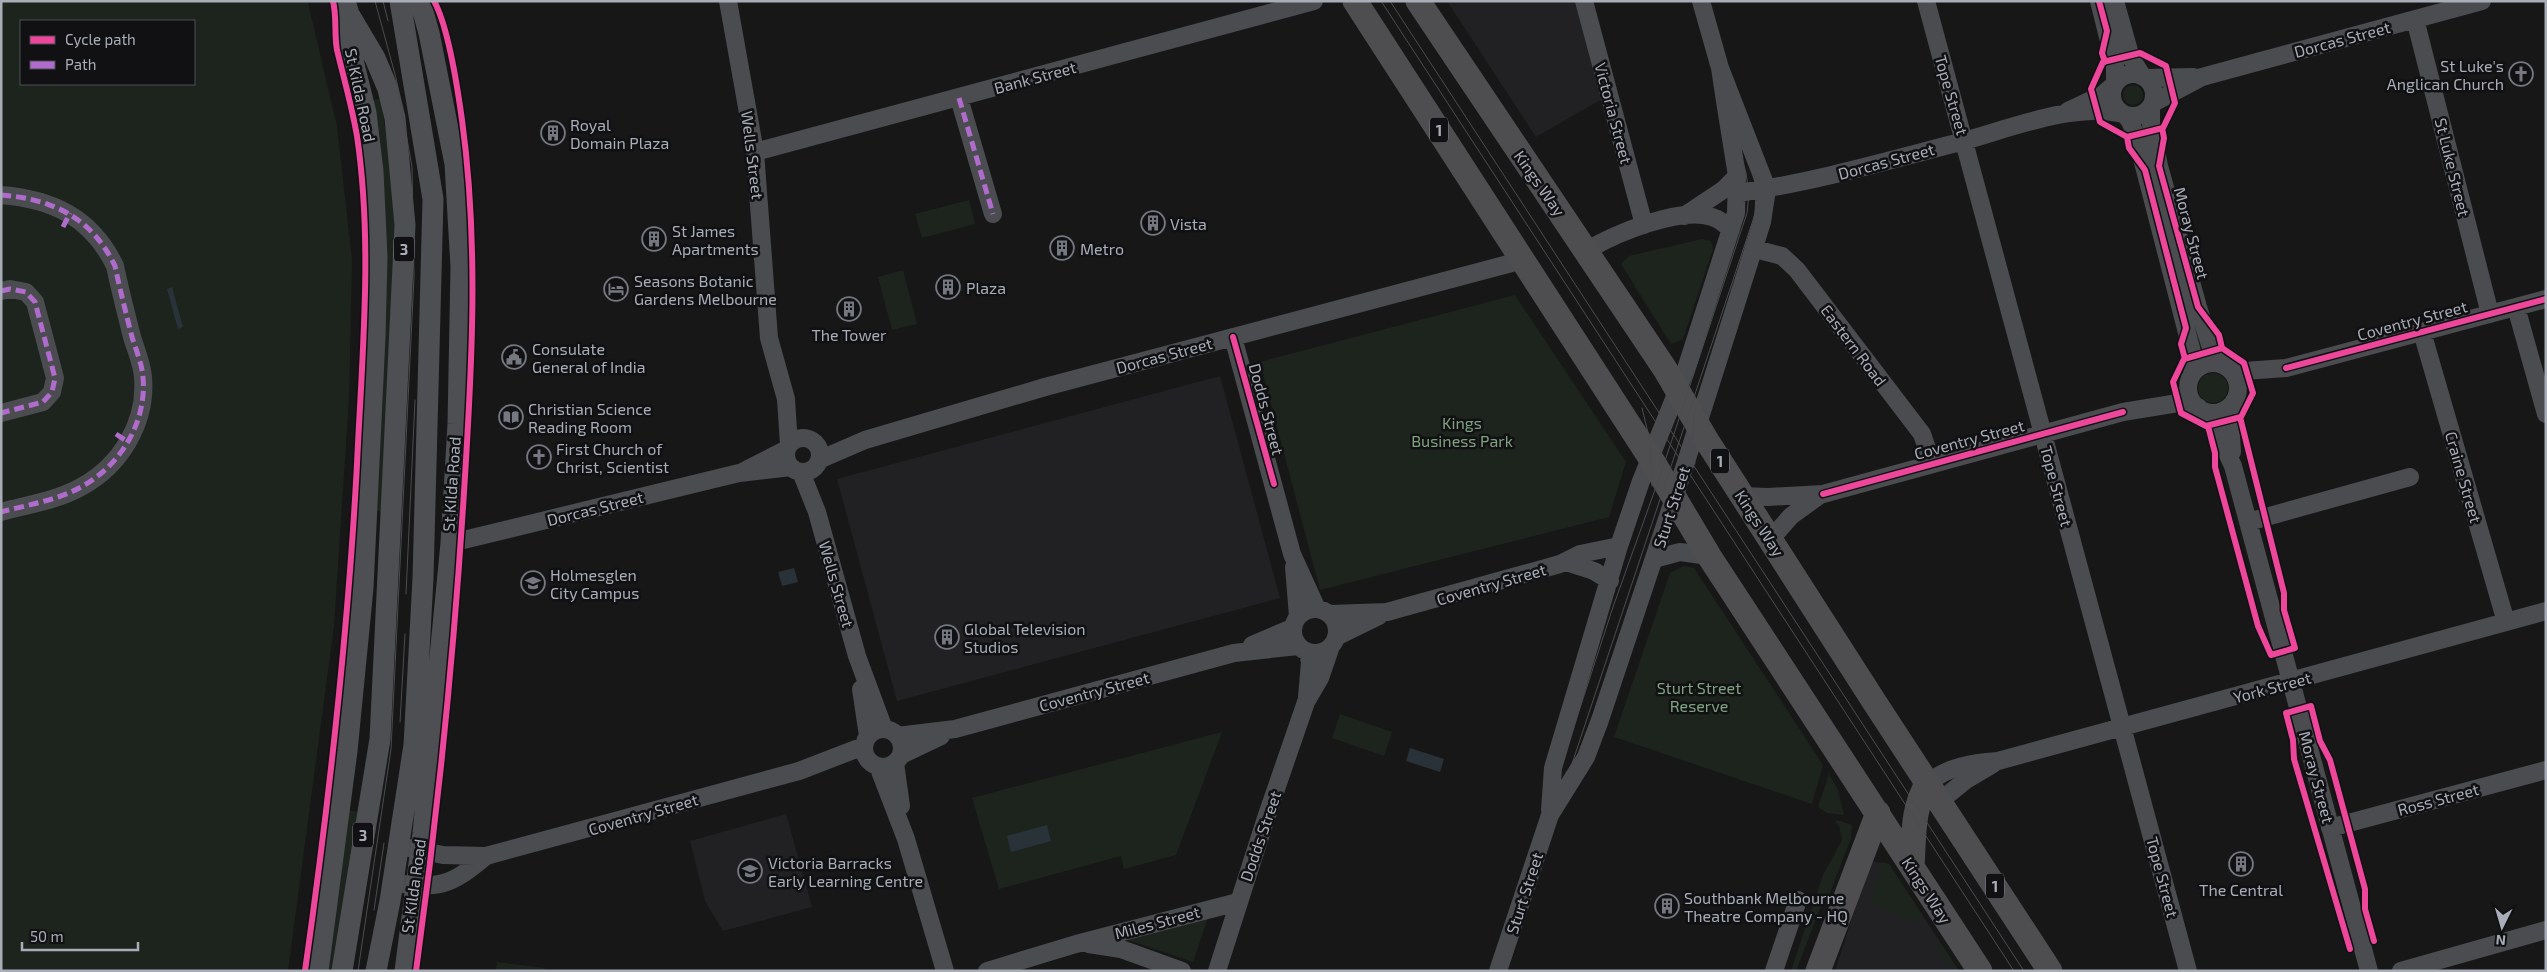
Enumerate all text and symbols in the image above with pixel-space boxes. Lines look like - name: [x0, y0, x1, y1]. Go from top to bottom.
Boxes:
- street label: Dorcas Street: [2292, 17, 2392, 61]
- legend: [20, 20, 195, 85]
- text: Cycle path: [65, 30, 136, 48]
- street label: St Kilda Road: [342, 47, 380, 143]
- street label: Tope Street: [1931, 53, 1973, 137]
- text: Path: [65, 55, 96, 73]
- place label: St Luke's Anglican Church: [2387, 56, 2504, 93]
- street label: Bank Street: [992, 57, 1078, 97]
- street label: Victoria Street: [1591, 60, 1637, 166]
- church icon: St Luke's Anglican Church: [2508, 61, 2534, 87]
- street label: Wells Street: [738, 110, 768, 200]
- place label: Royal Domain Plaza: [570, 115, 669, 152]
- street label: St Luke Street: [2432, 116, 2474, 218]
- road number: 1: [1430, 118, 1448, 142]
- building icon: Royal Domain Plaza: [540, 120, 566, 146]
- street label: Dorcas Street: [1836, 139, 1936, 183]
- street label: Kings Way: [1511, 147, 1570, 220]
- street label: Moray Street: [2171, 185, 2213, 281]
- building icon: Vista: [1140, 210, 1166, 236]
- place label: Vista: [1170, 214, 1207, 233]
- place label: St James Apartments: [672, 221, 759, 258]
- building icon: St James Apartments: [641, 226, 667, 252]
- building icon: Metro: [1049, 235, 1075, 261]
- road number: 3: [394, 236, 414, 262]
- place label: Metro: [1080, 239, 1124, 258]
- place label: Seasons Botanic Gardens Melbourne: [634, 271, 777, 308]
- building icon: Plaza: [935, 274, 961, 300]
- hotel icon: Seasons Botanic Gardens Melbourne: [603, 276, 629, 302]
- place label: Plaza: [966, 278, 1006, 297]
- building icon: The Tower: [836, 296, 862, 322]
- street label: Coventry Street: [2355, 296, 2469, 344]
- street label: Eastern Road: [1817, 301, 1891, 389]
- place label: The Tower: [811, 325, 887, 344]
- street label: Dorcas Street: [1114, 333, 1214, 377]
- place label: Consulate General of India: [532, 339, 645, 376]
- public building icon: Consulate General of India: [501, 344, 527, 370]
- street label: Dodds Street: [1246, 361, 1288, 457]
- place label: Christian Science Reading Room: [528, 399, 652, 436]
- library icon: Christian Science Reading Room: [498, 404, 524, 430]
- park label: Kings Business Park: [1411, 413, 1513, 450]
- street label: Coventry Street: [1912, 415, 2026, 463]
- street label: Craine Street: [2442, 429, 2486, 525]
- street label: St Kilda Road: [438, 436, 464, 532]
- place label: First Church of Christ, Scientist: [556, 439, 669, 476]
- church icon: First Church of Christ, Scientist: [526, 444, 552, 470]
- street label: Tope Street: [2037, 444, 2077, 528]
- road number: 1: [1711, 448, 1729, 474]
- street label: Sturt Street: [1649, 464, 1693, 550]
- street label: Kings Way: [1732, 486, 1789, 560]
- street label: Dorcas Street: [545, 487, 645, 529]
- street label: Wells Street: [816, 539, 858, 629]
- street label: Coventry Street: [1434, 559, 1548, 609]
- place label: Holmesglen City Campus: [550, 565, 639, 602]
- school or university icon: Holmesglen City Campus: [520, 570, 546, 596]
- place label: Global Television Studios: [964, 619, 1086, 656]
- building icon: Global Television Studios: [934, 624, 960, 650]
- street label: Coventry Street: [1037, 667, 1151, 715]
- street label: York Street: [2231, 668, 2313, 706]
- park label: Sturt Street Reserve: [1657, 678, 1741, 715]
- street label: Moray Street: [2296, 729, 2338, 825]
- street label: Ross Street: [2395, 779, 2481, 819]
- street label: Dodds Street: [1236, 788, 1284, 884]
- street label: Coventry Street: [586, 789, 700, 839]
- road number: 3: [353, 822, 373, 848]
- street label: Tope Street: [2143, 835, 2183, 919]
- street label: St Kilda Road: [397, 838, 429, 934]
- street label: Sturt Street: [1502, 850, 1546, 936]
- building icon: The Central: [2228, 851, 2254, 877]
- place label: Victoria Barracks Early Learning Centre: [768, 853, 923, 890]
- street label: Kings Way: [1899, 853, 1956, 927]
- school or university icon: Victoria Barracks Early Learning Centre: [737, 858, 763, 884]
- road number: 1: [1986, 874, 2004, 898]
- place label: The Central: [2199, 880, 2283, 899]
- place label: Southbank Melbourne Theatre Company - HQ: [1684, 888, 1848, 926]
- building icon: Southbank Melbourne Theatre Company - HQ: [1654, 893, 1680, 919]
- street label: Miles Street: [1112, 901, 1202, 943]
- north arrow: [2477, 902, 2527, 952]
- scale bar: [22, 920, 139, 952]
- text: 50 m: [30, 927, 64, 945]
- text: N: [2495, 932, 2507, 949]

